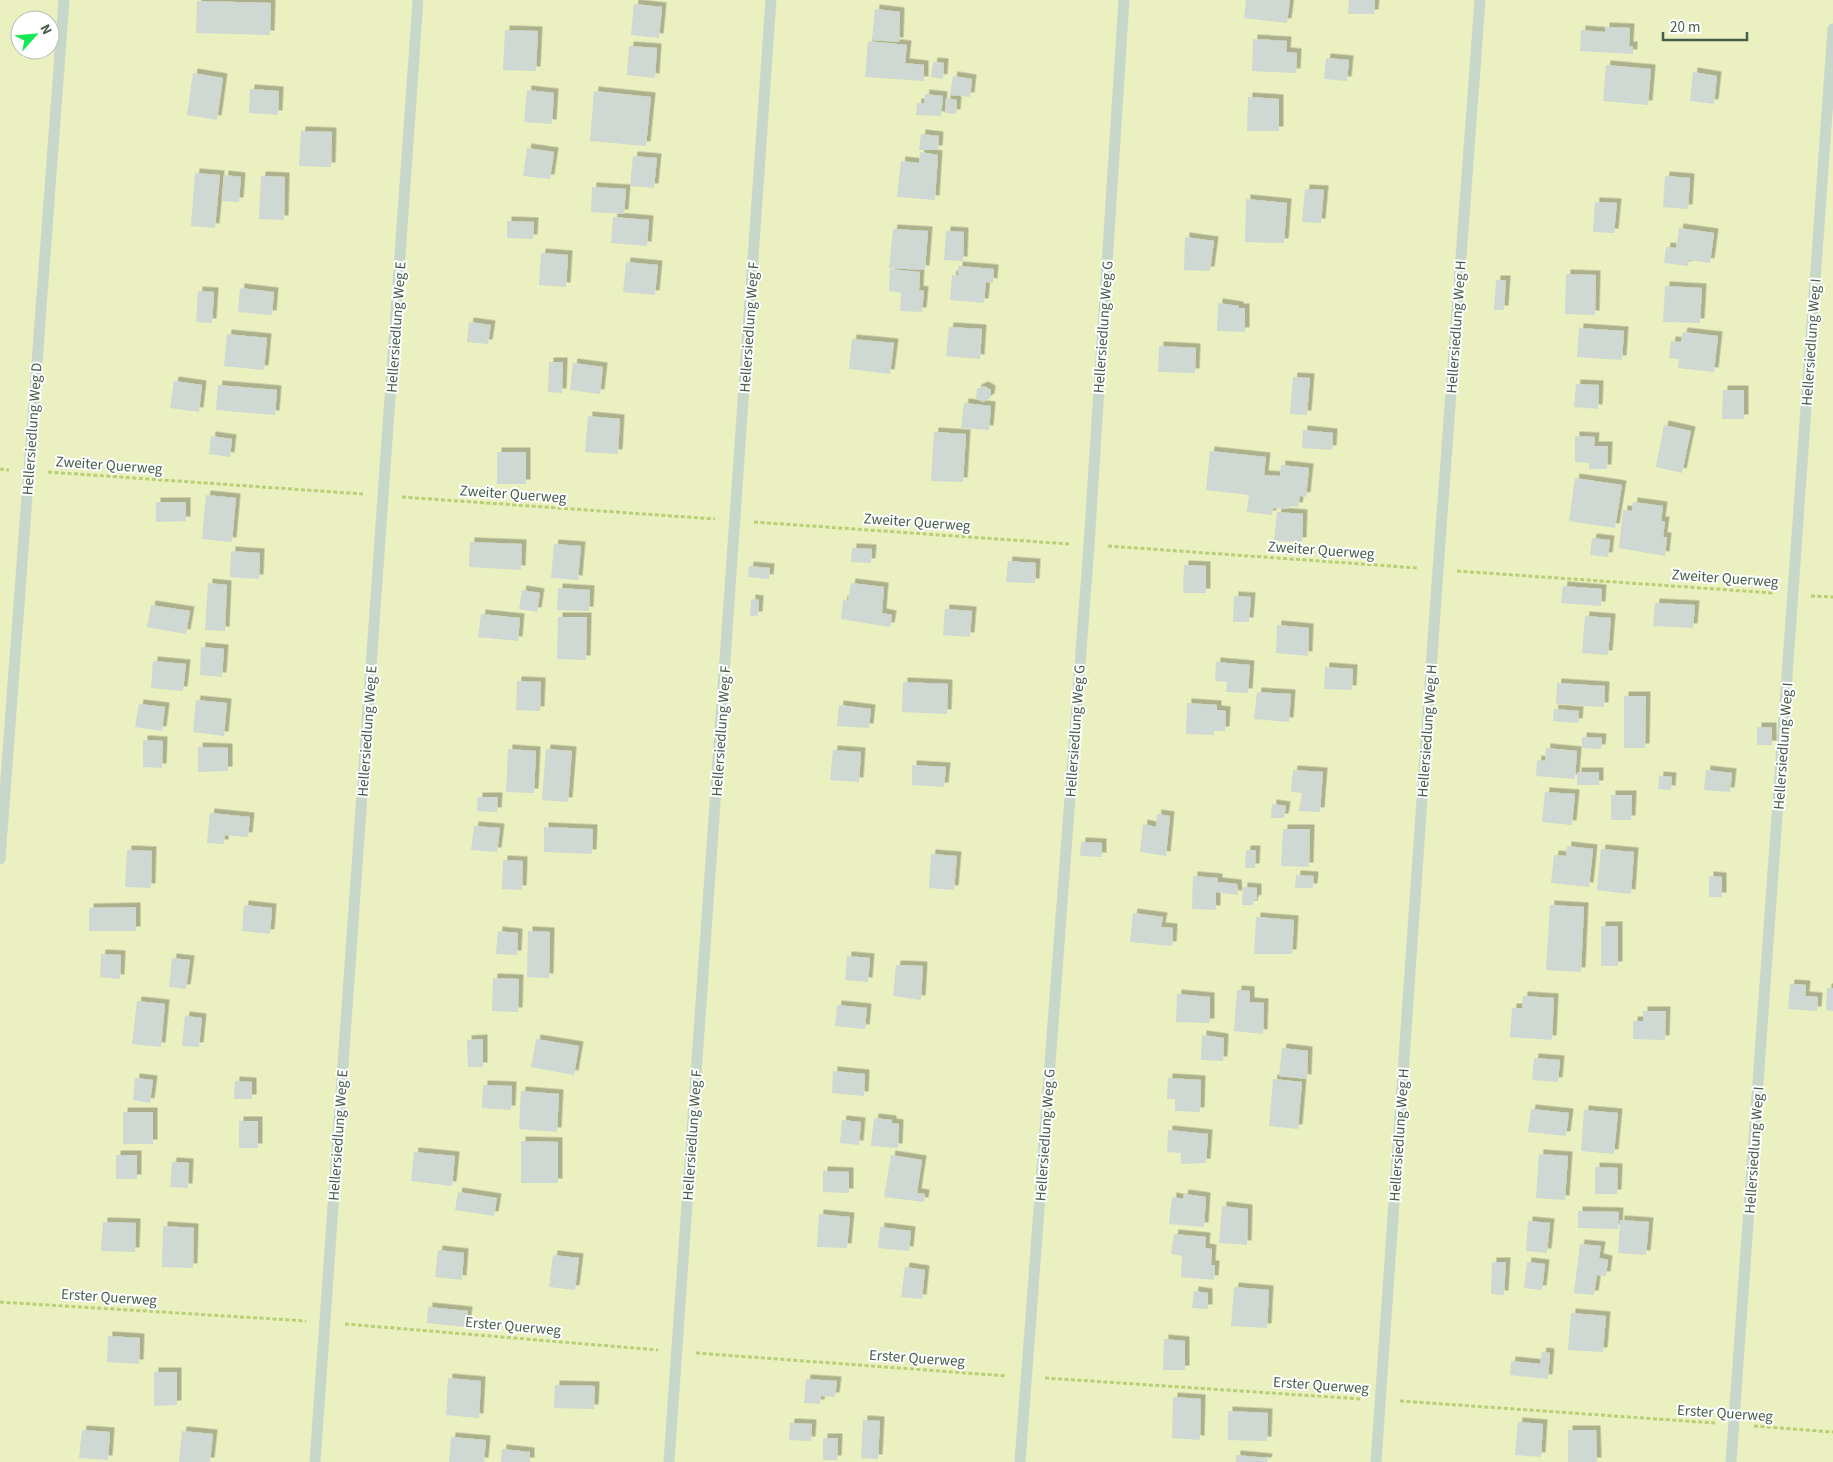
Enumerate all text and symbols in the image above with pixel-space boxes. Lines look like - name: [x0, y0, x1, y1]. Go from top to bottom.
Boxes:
- north arrow: [10, 10, 60, 60]
- scale bar: [1663, 10, 1747, 42]
- text: 20 m: [1670, 17, 1700, 38]
- text: N: [35, 21, 57, 38]
- street label: Hellersiedlung Weg F: [734, 260, 765, 393]
- street label: Hellersiedlung Weg G: [1088, 260, 1119, 394]
- street label: Hellersiedlung Weg H: [1441, 260, 1472, 394]
- street label: Hellersiedlung Weg E: [381, 261, 412, 393]
- street label: Hellersiedlung Weg I: [1797, 278, 1826, 406]
- street label: Hellersiedlung Weg D: [17, 362, 48, 496]
- street label: Zweiter Querweg: [55, 451, 163, 480]
- street label: Zweiter Querweg: [459, 480, 567, 509]
- street label: Zweiter Querweg: [863, 508, 971, 537]
- street label: Zweiter Querweg: [1267, 536, 1375, 565]
- street label: Zweiter Querweg: [1671, 564, 1779, 593]
- street label: Hellersiedlung Weg F: [706, 664, 737, 797]
- street label: Hellersiedlung Weg G: [1060, 664, 1091, 798]
- street label: Hellersiedlung Weg H: [1412, 664, 1443, 798]
- street label: Hellersiedlung Weg E: [352, 665, 383, 797]
- street label: Hellersiedlung Weg I: [1769, 682, 1798, 810]
- street label: Hellersiedlung Weg F: [677, 1068, 708, 1201]
- street label: Hellersiedlung Weg G: [1030, 1068, 1061, 1202]
- street label: Hellersiedlung Weg H: [1384, 1068, 1415, 1202]
- street label: Hellersiedlung Weg E: [323, 1069, 354, 1201]
- street label: Hellersiedlung Weg I: [1740, 1086, 1769, 1214]
- street label: Erster Querweg: [60, 1284, 158, 1311]
- street label: Erster Querweg: [464, 1312, 562, 1341]
- street label: Erster Querweg: [868, 1345, 966, 1372]
- street label: Erster Querweg: [1272, 1372, 1370, 1399]
- street label: Erster Querweg: [1676, 1400, 1774, 1427]

